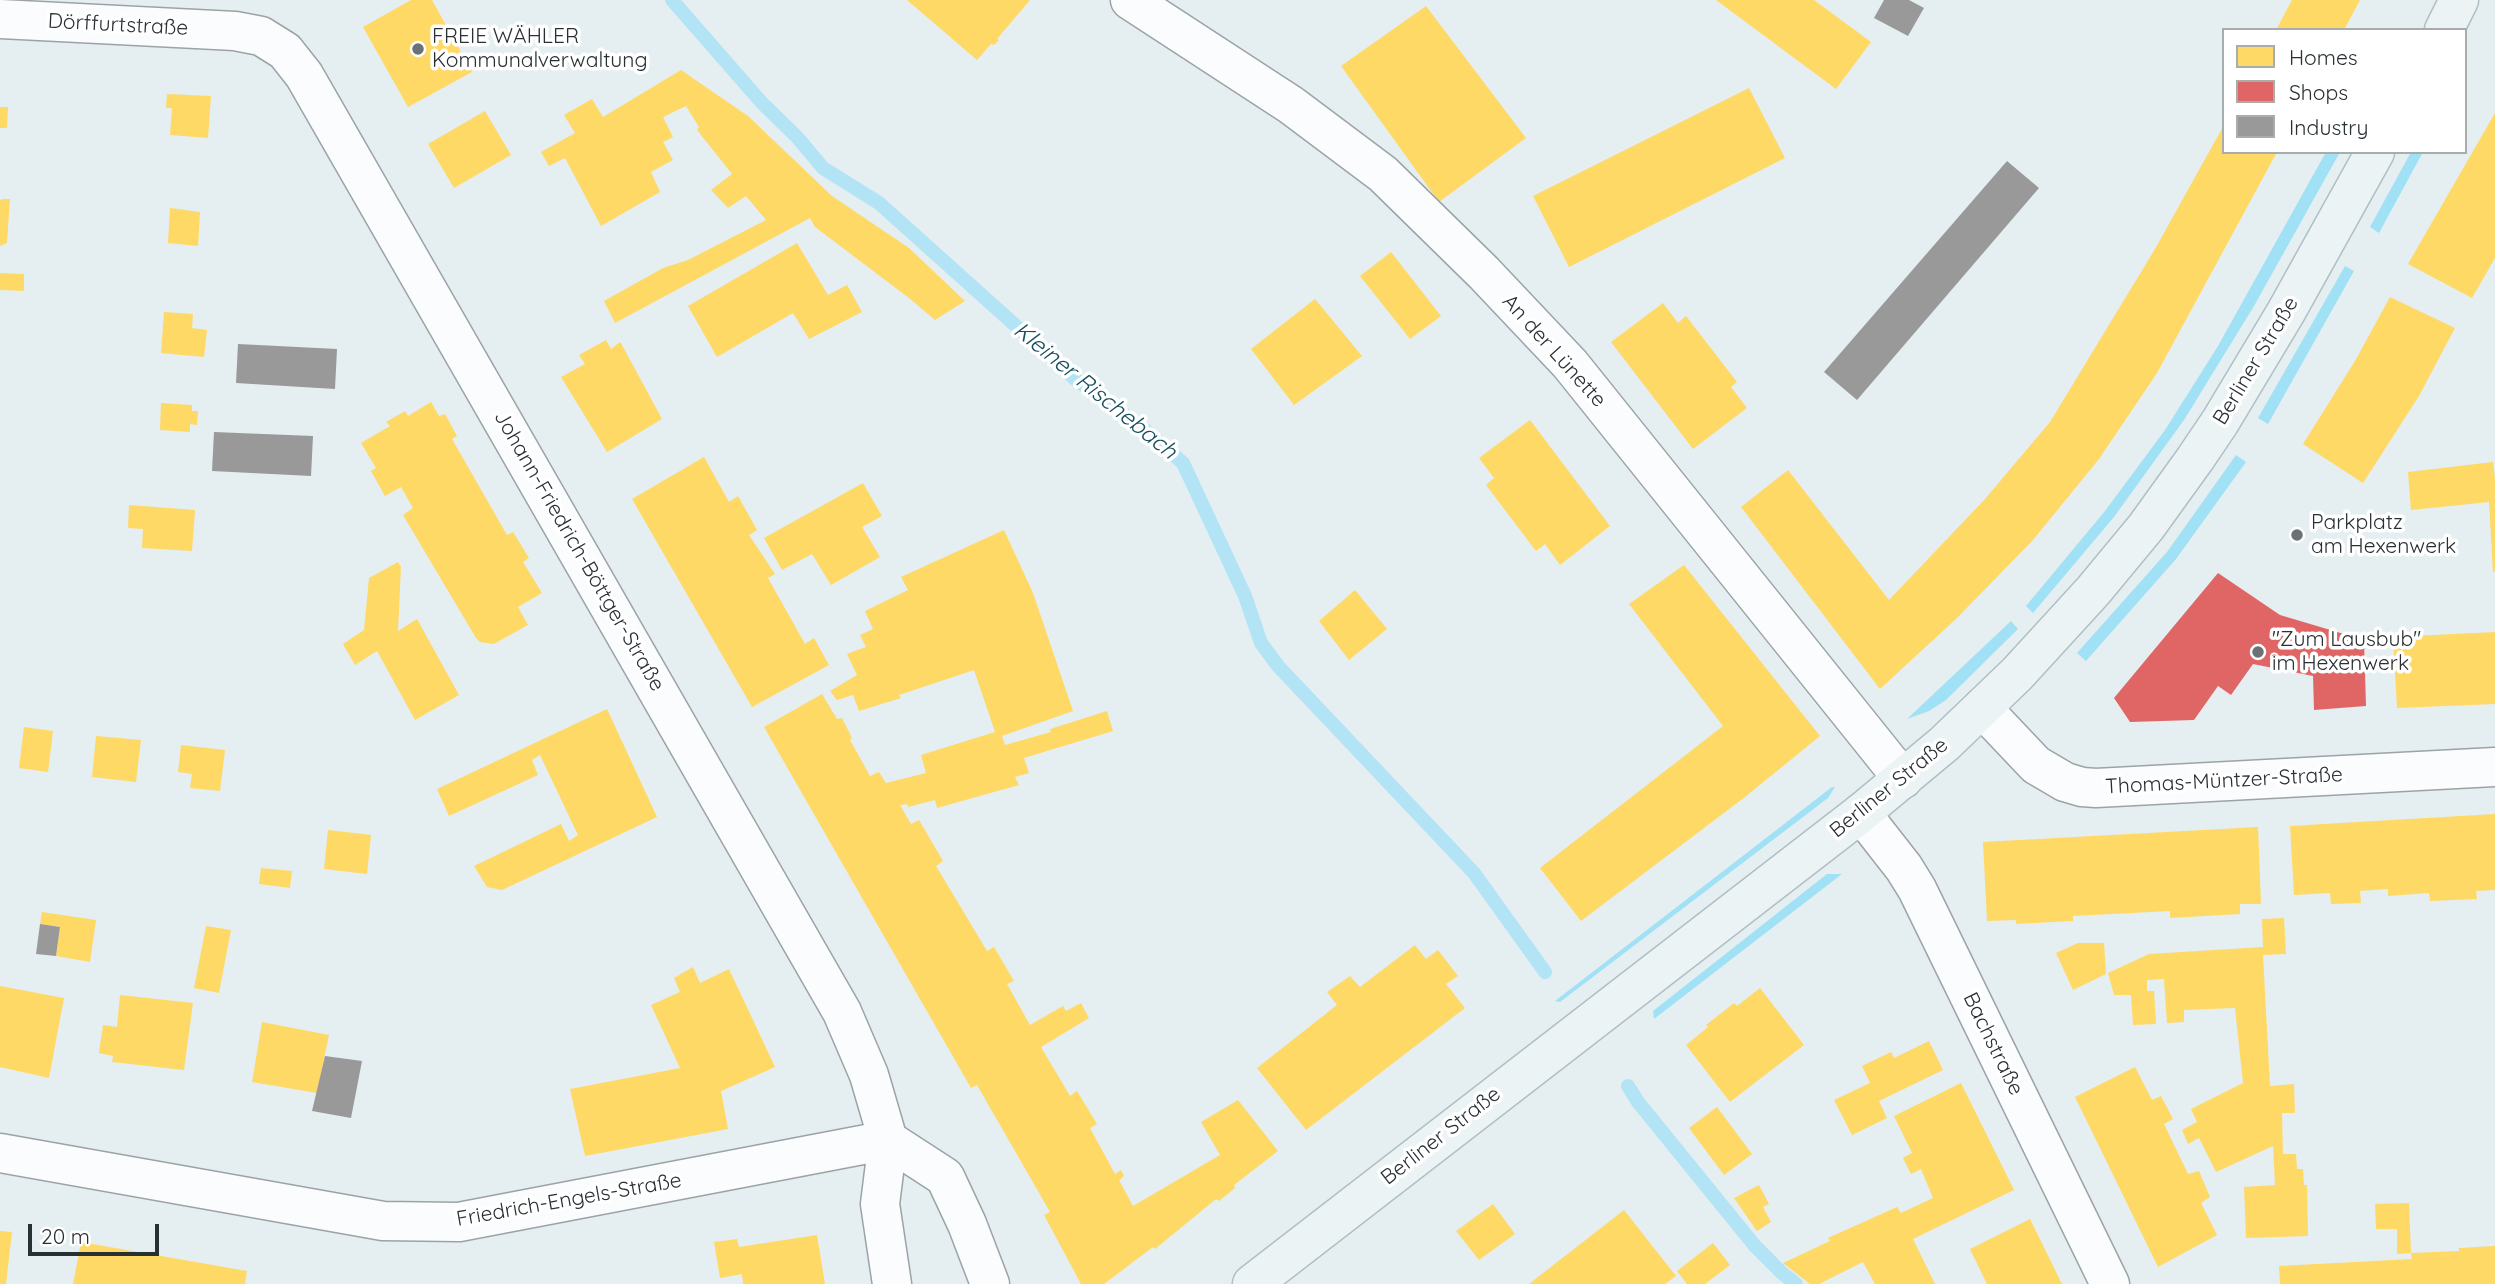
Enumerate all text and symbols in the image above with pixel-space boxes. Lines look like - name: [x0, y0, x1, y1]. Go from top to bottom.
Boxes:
- street label: Dörffurtstraße: [47, 9, 189, 41]
- place label: FREIE WÄHLER Kommunalverwaltung: [432, 24, 648, 74]
- legend: [2222, 28, 2467, 154]
- marker: FREIE WÄHLER Kommunalverwaltung: [410, 41, 426, 57]
- text: Homes: [2289, 44, 2358, 70]
- text: Shops: [2289, 79, 2348, 105]
- text: Industry: [2289, 114, 2368, 140]
- street label: An der Lünette: [1497, 289, 1611, 413]
- street label: Berliner Straße: [2208, 292, 2304, 430]
- water label: Kleiner Rischebach: [1008, 317, 1182, 465]
- street label: Johann-Friedrich-Böttger-Straße: [488, 406, 670, 696]
- place label: Parkplatz am Hexenwerk: [2311, 510, 2456, 560]
- marker: Parkplatz am Hexenwerk: [2289, 527, 2305, 543]
- place label: "Zum Lausbub" im Hexenwerk: [2272, 627, 2421, 677]
- marker: "Zum Lausbub" im Hexenwerk: [2250, 644, 2266, 660]
- street label: Berliner Straße: [1825, 733, 1953, 843]
- street label: Thomas-Müntzer-Straße: [2105, 762, 2343, 800]
- street label: Bachstraße: [1957, 988, 2029, 1100]
- street label: Berliner Straße: [1376, 1081, 1506, 1191]
- street label: Friedrich-Engels-Straße: [455, 1168, 683, 1232]
- scale bar: [32, 1210, 163, 1254]
- text: 20 m: [41, 1223, 90, 1249]

